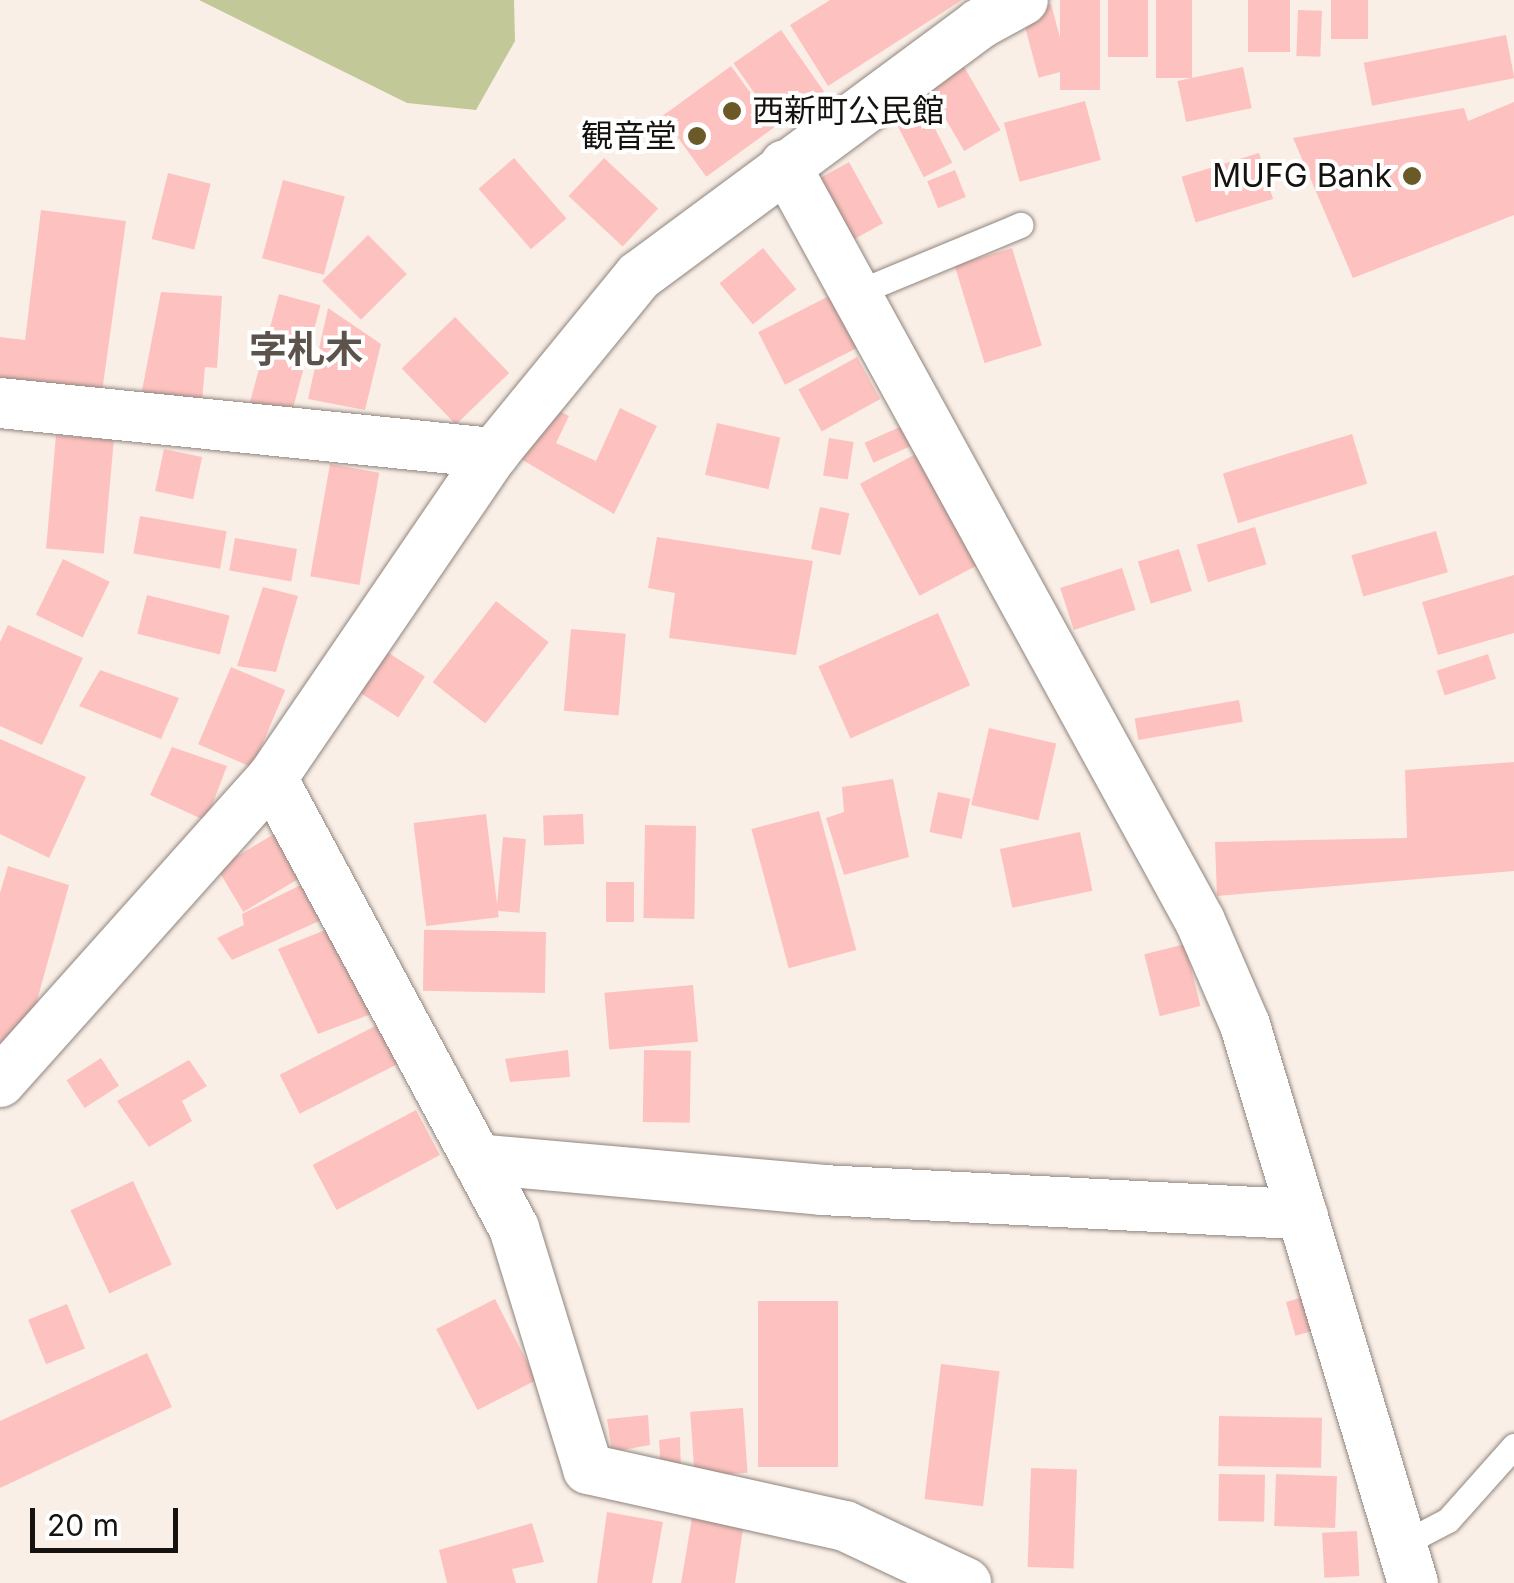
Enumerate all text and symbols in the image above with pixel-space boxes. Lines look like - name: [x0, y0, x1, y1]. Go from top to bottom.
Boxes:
- place label: 西新町公民館: [752, 92, 944, 130]
- marker: 西新町公民館: [721, 100, 743, 122]
- place label: 観音堂: [581, 117, 677, 155]
- marker: 観音堂: [686, 125, 708, 147]
- place label: MUFG Bank: [1212, 157, 1392, 195]
- marker: MUFG Bank: [1401, 165, 1423, 187]
- district label: 字札木: [249, 327, 363, 373]
- scale bar: [35, 1488, 182, 1550]
- text: 20 m: [47, 1507, 119, 1543]

